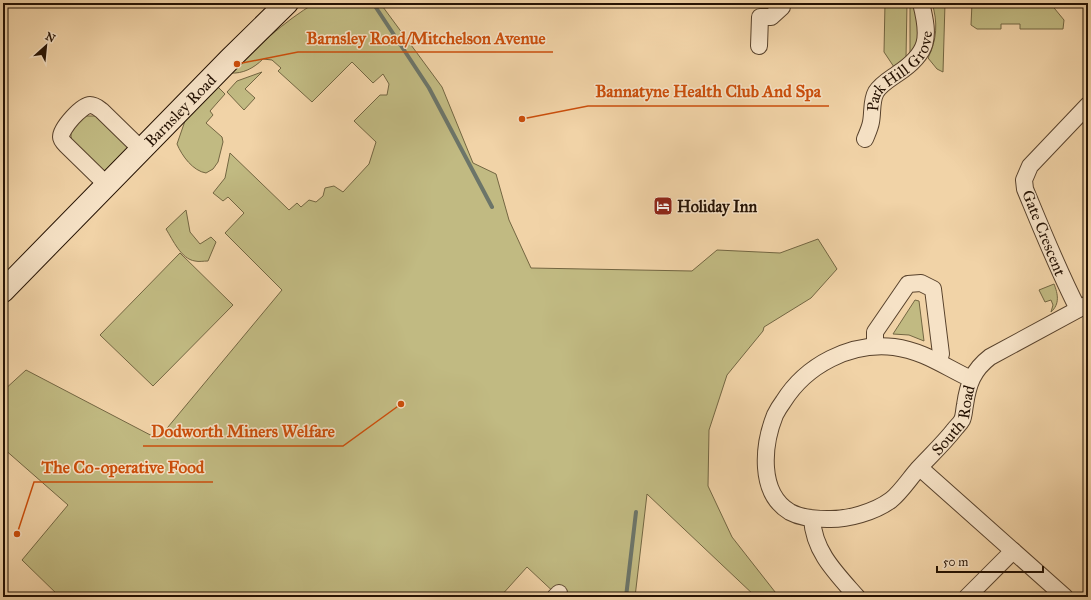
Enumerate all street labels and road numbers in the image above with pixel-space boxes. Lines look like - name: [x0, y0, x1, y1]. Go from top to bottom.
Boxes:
- street label: Park Hill Grove: [863, 30, 935, 112]
- street label: Barnsley Road: [140, 70, 220, 150]
- street label: Gate Crescent: [1018, 187, 1070, 279]
- street label: South Road: [927, 383, 978, 459]

